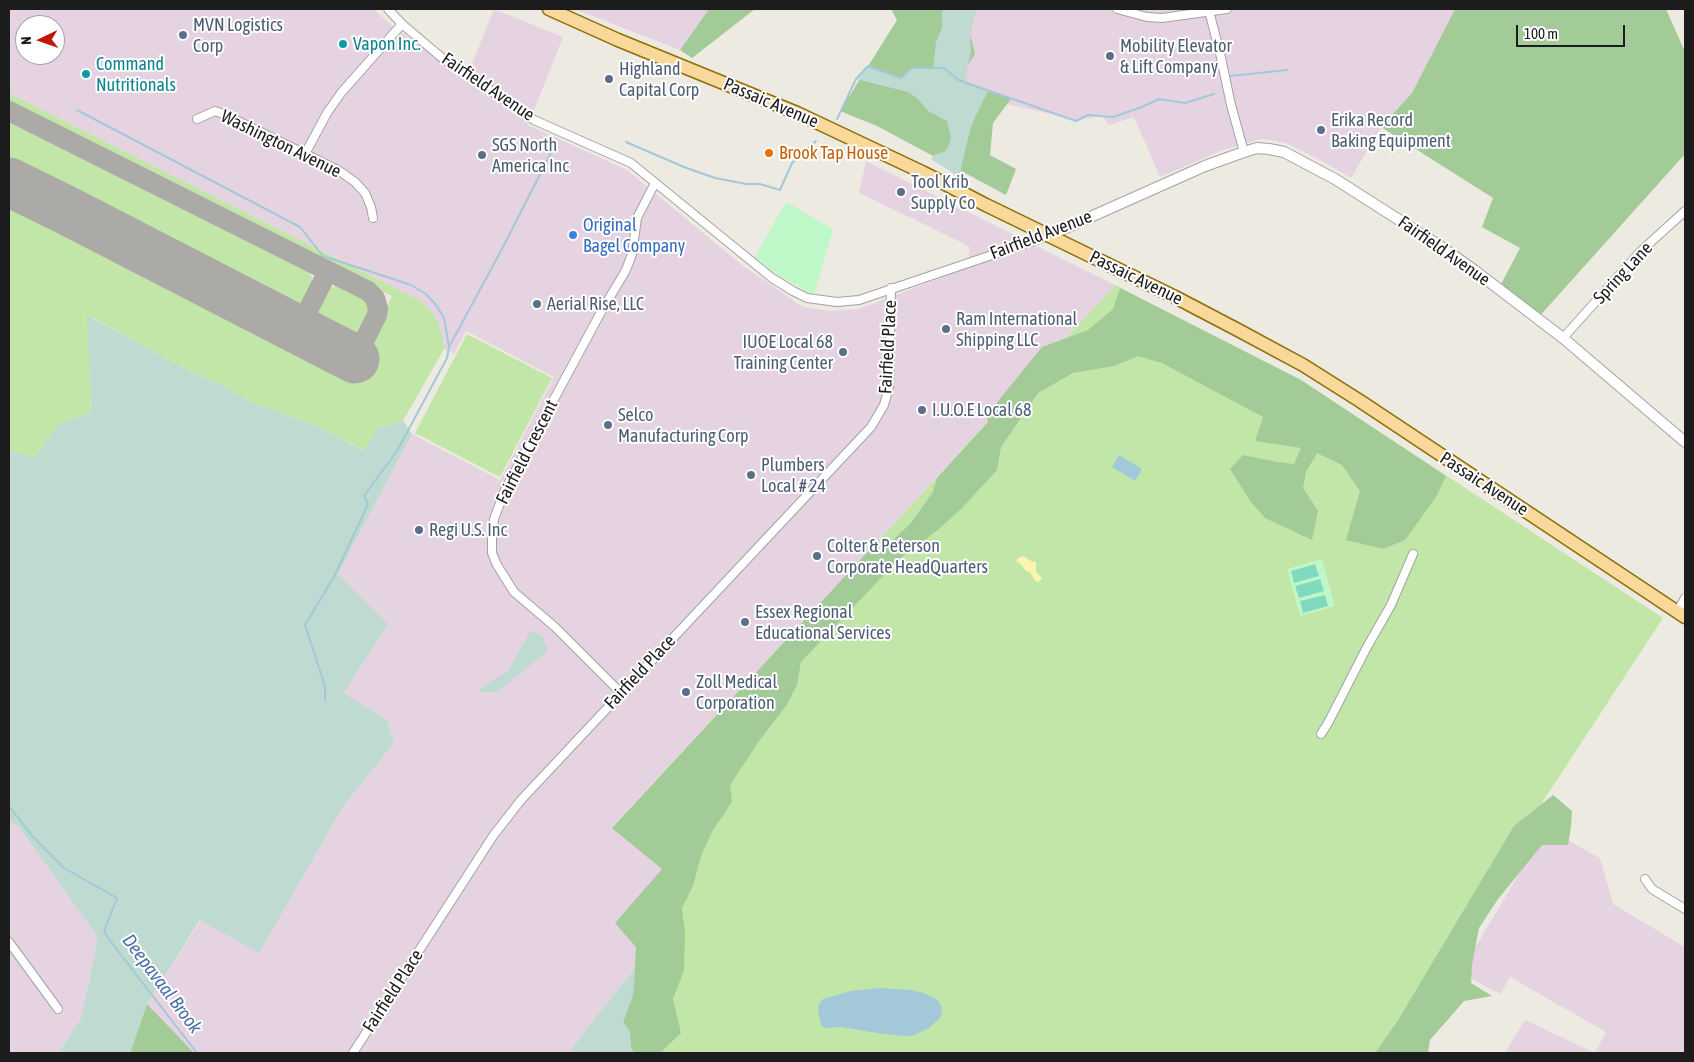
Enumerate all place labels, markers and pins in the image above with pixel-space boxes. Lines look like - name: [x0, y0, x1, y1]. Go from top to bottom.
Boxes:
- place label: MVN Logistics Corp: [193, 14, 283, 56]
- marker: MVN Logistics Corp: [177, 29, 189, 41]
- place label: Vapon Inc.: [353, 33, 421, 55]
- place label: Mobility Elevator & Lift Company: [1120, 35, 1232, 78]
- marker: Vapon Inc.: [337, 38, 349, 50]
- marker: Mobility Elevator & Lift Company: [1104, 50, 1116, 62]
- place label: Command Nutritionals: [96, 53, 176, 96]
- place label: Highland Capital Corp: [619, 58, 699, 100]
- marker: Command Nutritionals: [80, 68, 92, 80]
- marker: Highland Capital Corp: [603, 73, 615, 85]
- place label: Erika Record Baking Equipment: [1331, 109, 1451, 152]
- marker: Erika Record Baking Equipment: [1315, 124, 1327, 136]
- place label: SGS North America Inc: [492, 134, 569, 176]
- place label: Brook Tap House: [779, 142, 888, 164]
- marker: Brook Tap House: [763, 147, 775, 159]
- marker: SGS North America Inc: [476, 149, 488, 161]
- place label: Tool Krib Supply Co: [911, 171, 975, 213]
- marker: Tool Krib Supply Co: [895, 186, 907, 198]
- place label: Original Bagel Company: [583, 214, 685, 256]
- marker: Original Bagel Company: [567, 229, 579, 241]
- place label: Aerial Rise, LLC: [547, 293, 644, 315]
- marker: Aerial Rise, LLC: [531, 298, 543, 310]
- place label: Ram International Shipping LLC: [956, 308, 1077, 350]
- marker: Ram International Shipping LLC: [940, 323, 952, 335]
- place label: IUOE Local 68 Training Center: [733, 331, 833, 374]
- marker: IUOE Local 68 Training Center: [837, 346, 849, 358]
- place label: I.U.O.E Local 68: [932, 399, 1031, 421]
- place label: Selco Manufacturing Corp: [618, 404, 749, 446]
- marker: I.U.O.E Local 68: [916, 404, 928, 416]
- marker: Selco Manufacturing Corp: [602, 419, 614, 431]
- place label: Plumbers Local # 24: [761, 454, 826, 496]
- marker: Plumbers Local # 24: [745, 469, 757, 481]
- place label: Regi U.S. Inc: [429, 519, 507, 541]
- marker: Regi U.S. Inc: [413, 524, 425, 536]
- place label: Colter & Peterson Corporate HeadQuarters: [827, 535, 988, 578]
- marker: Colter & Peterson Corporate HeadQuarters: [811, 550, 823, 562]
- place label: Essex Regional Educational Services: [755, 601, 891, 644]
- marker: Essex Regional Educational Services: [739, 616, 751, 628]
- place label: Zoll Medical Corporation: [696, 671, 777, 714]
- marker: Zoll Medical Corporation: [680, 686, 692, 698]

